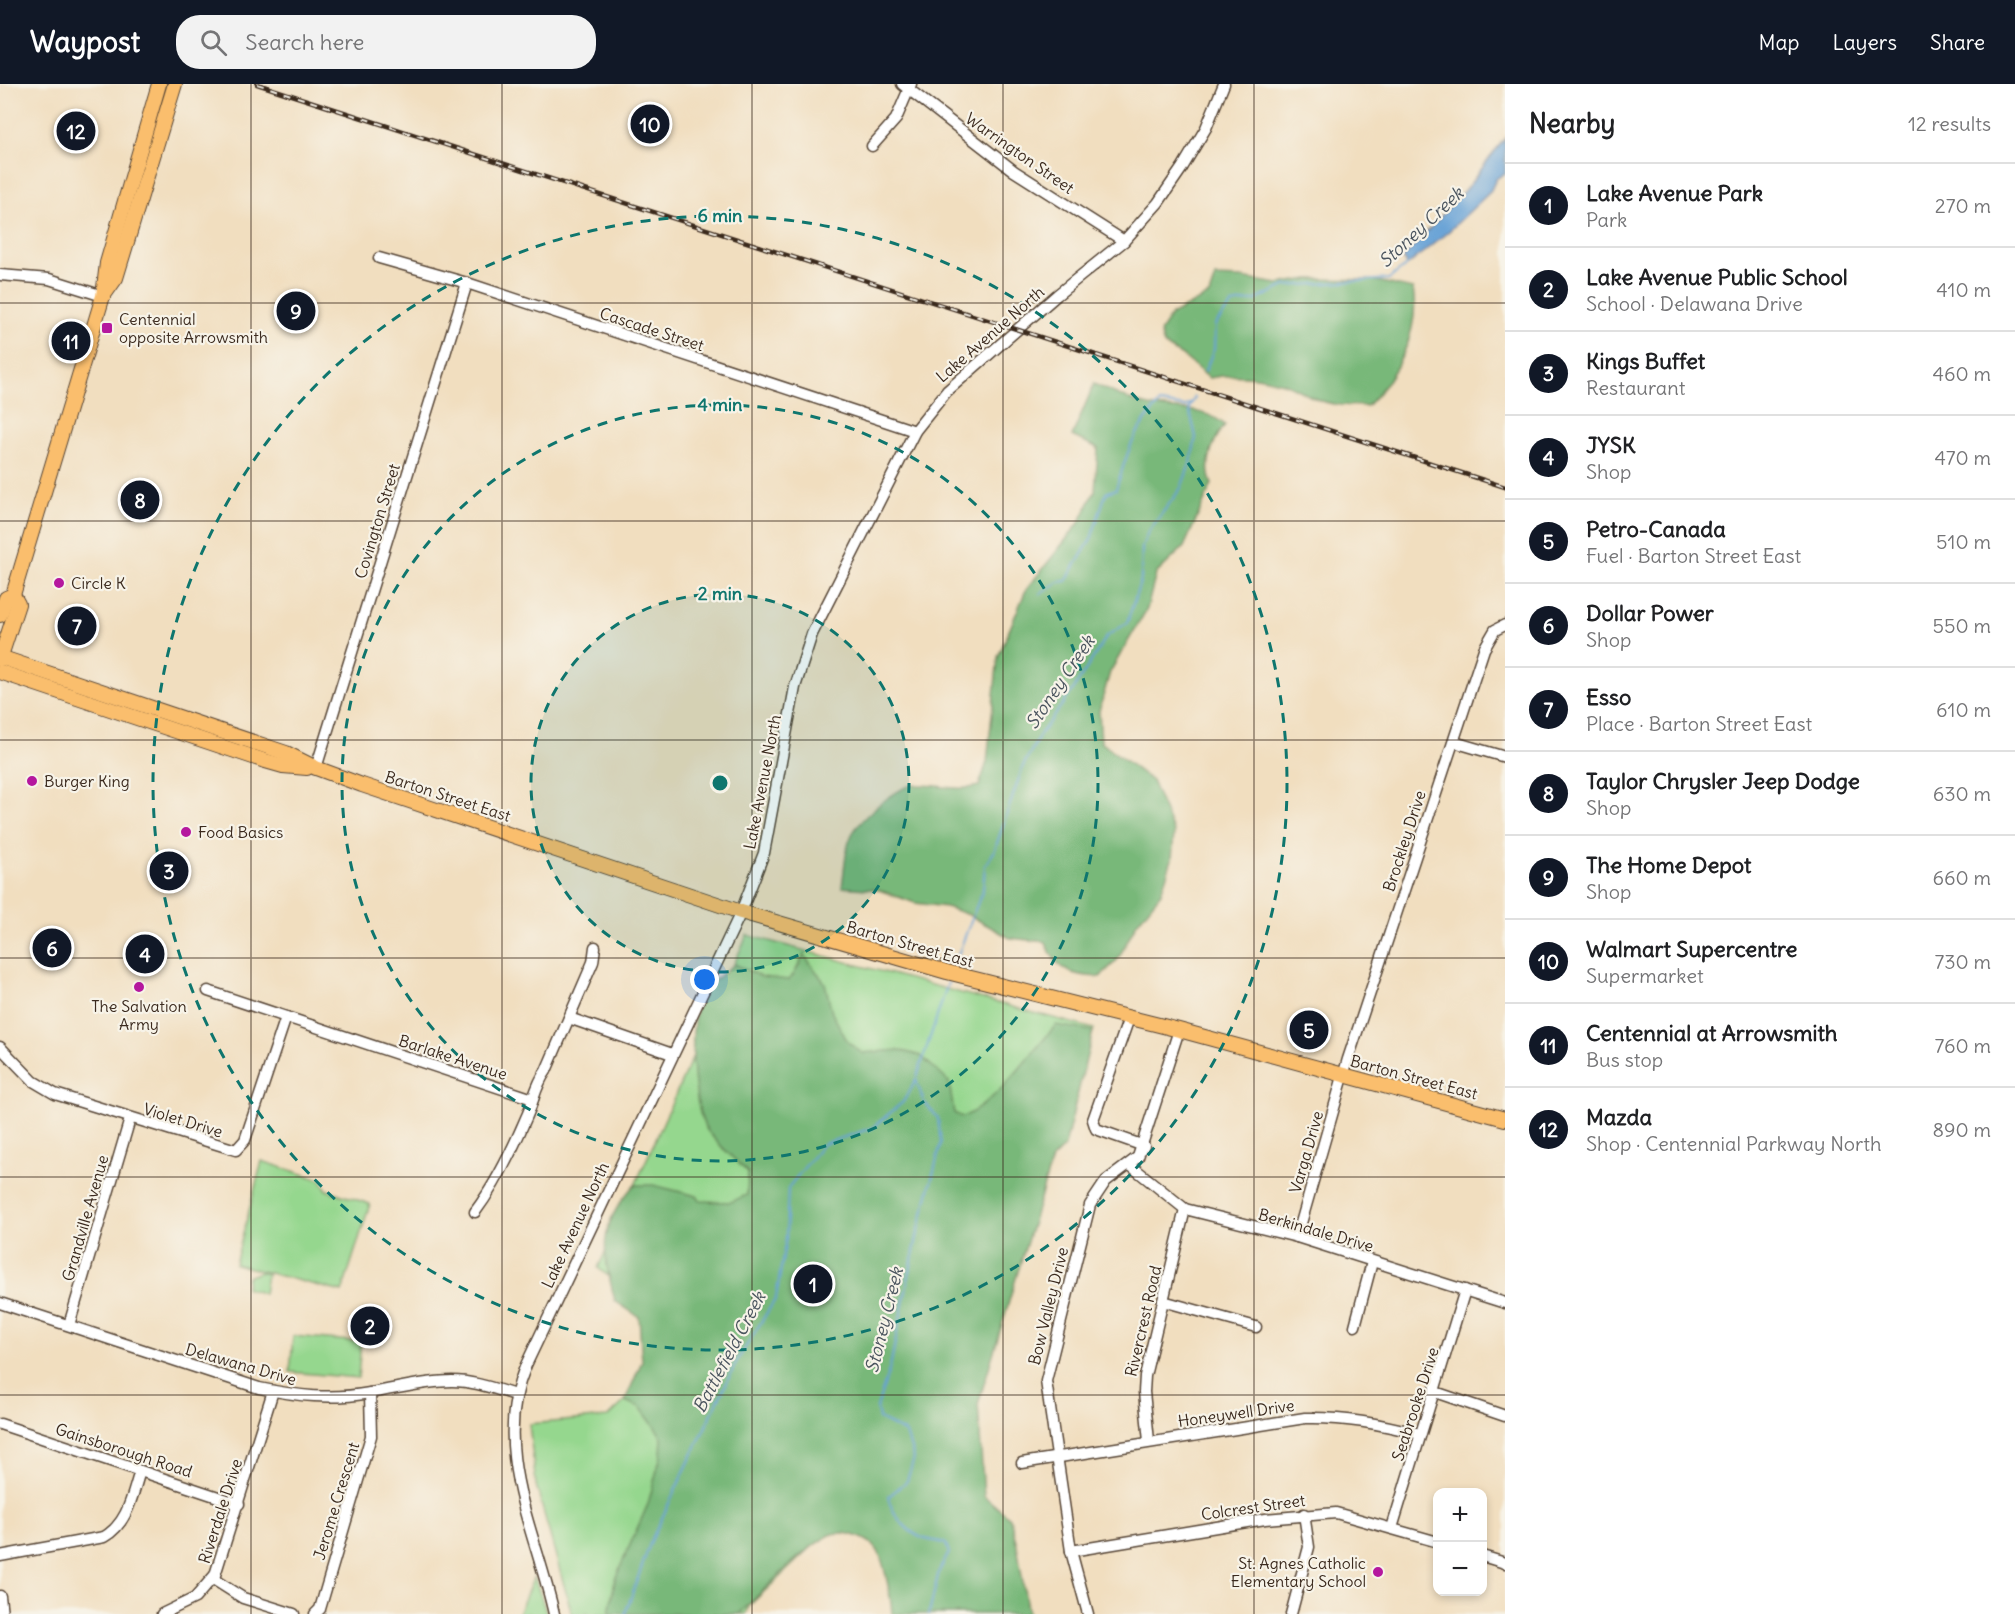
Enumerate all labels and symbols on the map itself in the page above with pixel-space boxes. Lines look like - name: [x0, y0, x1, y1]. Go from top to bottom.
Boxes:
- pin: 10: [630, 102, 670, 147]
- pin: 12: [56, 108, 96, 154]
- street label: Warrington Street: [962, 108, 1079, 198]
- water label: Stoney Creek: [1374, 181, 1470, 272]
- text: 6 min: [698, 204, 743, 227]
- street label: Lake Avenue North: [932, 282, 1048, 386]
- pin: 9: [276, 288, 316, 334]
- street label: Cascade Street: [597, 303, 707, 355]
- place label: Centennial opposite Arrowsmith: [119, 309, 268, 347]
- pin: 11: [52, 318, 90, 364]
- marker: Centennial opposite Arrowsmith: [100, 321, 114, 335]
- text: 4 min: [698, 393, 743, 416]
- street label: Covington Street: [350, 461, 404, 581]
- pin: 8: [120, 478, 160, 522]
- place label: Circle K: [71, 573, 126, 593]
- marker: Circle K: [52, 576, 66, 590]
- text: 2 min: [698, 582, 743, 605]
- pin: 7: [58, 604, 97, 648]
- water label: Stoney Creek: [1020, 629, 1101, 733]
- street label: Lake Avenue North: [739, 713, 785, 851]
- street label: Barton Street East: [383, 766, 514, 826]
- place label: Burger King: [44, 771, 130, 791]
- centre of rings: [710, 773, 730, 793]
- marker: Burger King: [25, 774, 39, 788]
- street label: Brockley Drive: [1378, 788, 1430, 894]
- place label: Food Basics: [198, 822, 283, 842]
- marker: Food Basics: [179, 825, 193, 839]
- pin: 3: [150, 848, 188, 894]
- street label: Barton Street East: [844, 916, 976, 972]
- pin: 6: [32, 926, 72, 970]
- pin: 4: [126, 932, 164, 976]
- your location: [690, 965, 719, 994]
- marker: The Salvation Army: [132, 980, 146, 994]
- place label: The Salvation Army: [91, 996, 187, 1034]
- pin: 5: [1290, 1008, 1328, 1052]
- street label: Barlake Avenue: [396, 1030, 510, 1084]
- street label: Barton Street East: [1348, 1050, 1480, 1104]
- street label: Violet Drive: [141, 1098, 225, 1142]
- street label: Varga Drive: [1285, 1109, 1327, 1195]
- street label: Grandville Avenue: [57, 1153, 113, 1283]
- street label: Lake Avenue North: [537, 1159, 613, 1291]
- street label: Berkindale Drive: [1256, 1204, 1376, 1256]
- street label: Bow Valley Drive: [1024, 1245, 1072, 1367]
- pin: 1: [794, 1262, 832, 1306]
- water label: Stoney Creek: [860, 1263, 909, 1375]
- street label: Rivercrest Road: [1121, 1264, 1165, 1378]
- water label: Battlefield Creek: [687, 1286, 771, 1416]
- pin: 2: [350, 1304, 389, 1348]
- street label: Delawana Drive: [183, 1339, 299, 1389]
- street label: Seabrooke Drive: [1387, 1345, 1443, 1463]
- street label: Honeywell Drive: [1176, 1395, 1296, 1431]
- street label: Gainsborough Road: [53, 1418, 195, 1482]
- street label: Jerome Crescent: [309, 1439, 364, 1562]
- street label: Riverdale Drive: [194, 1456, 246, 1566]
- street label: Colcrest Street: [1200, 1490, 1307, 1524]
- place label: St. Agnes Catholic Elementary School: [1231, 1553, 1366, 1591]
- marker: St. Agnes Catholic Elementary School: [1371, 1565, 1385, 1579]

